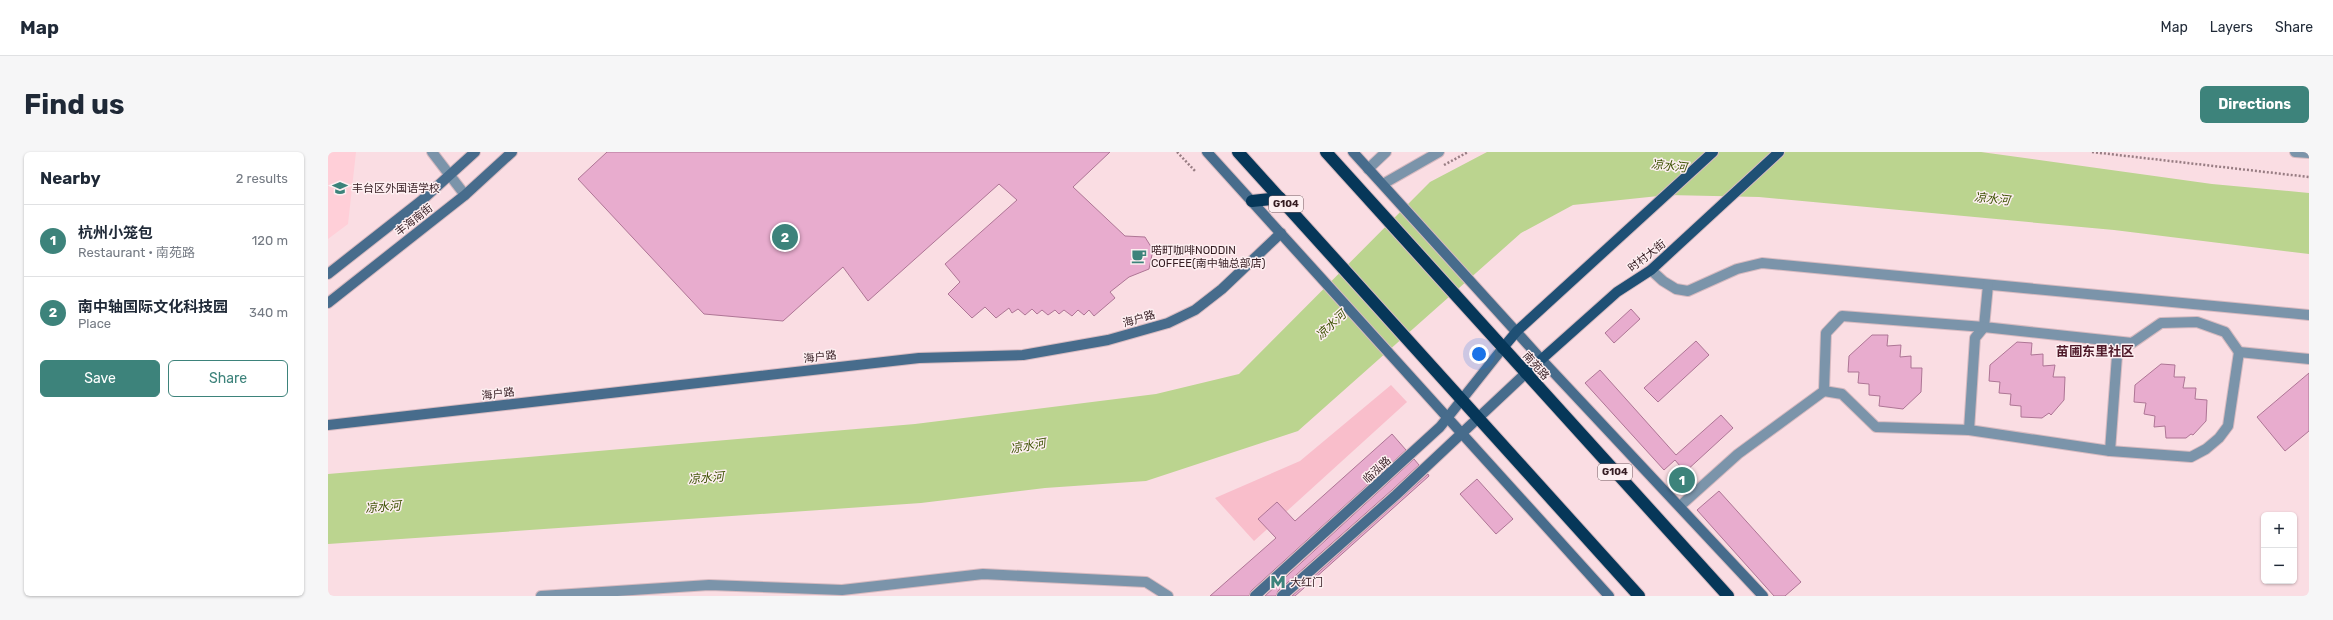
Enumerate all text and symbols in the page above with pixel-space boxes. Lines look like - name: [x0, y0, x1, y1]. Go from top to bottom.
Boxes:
- text: Map: [20, 16, 59, 39]
- text: Map: [2161, 19, 2188, 36]
- text: Layers: [2210, 19, 2253, 36]
- text: Share: [2275, 19, 2313, 36]
- button: Directions: [2200, 86, 2309, 123]
- text: Find us: [24, 88, 124, 121]
- water label: 凉水河: [1650, 157, 1690, 175]
- text: Nearby: [40, 168, 101, 188]
- text: 2 results: [236, 171, 288, 186]
- school or university icon: 丰台区外国语学校: [331, 179, 349, 197]
- place label: 丰台区外国语学校: [352, 182, 440, 195]
- water label: 凉水河: [1973, 190, 2013, 208]
- road number: G104: [1269, 196, 1303, 212]
- street label: 丰海南街: [393, 201, 435, 239]
- pin: 2: [772, 222, 798, 252]
- text: 杭州小笼包: [78, 224, 153, 242]
- text: 1: [50, 233, 56, 248]
- text: 120 m: [252, 233, 288, 248]
- street label: 时村大街: [1626, 237, 1668, 275]
- place label: 喏町咖啡NODDIN COFFEE(南中轴总部店): [1151, 244, 1266, 270]
- text: Restaurant · 南苑路: [78, 245, 195, 260]
- cafe icon: 喏町咖啡NODDIN COFFEE(南中轴总部店): [1130, 247, 1148, 265]
- text: 南中轴国际文化科技园: [78, 298, 228, 316]
- text: 2: [49, 305, 57, 320]
- text: 340 m: [249, 305, 288, 320]
- water label: 凉水河: [1313, 306, 1350, 342]
- street label: 海户路: [1121, 308, 1157, 330]
- text: Place: [78, 316, 111, 331]
- your location: [1469, 344, 1489, 364]
- district label: 苗圃东里社区: [2056, 344, 2134, 359]
- street label: 海户路: [803, 349, 837, 365]
- street label: 南苑路: [1520, 349, 1552, 383]
- button: Save: [40, 360, 160, 397]
- button: Share: [168, 360, 288, 397]
- street label: 海户路: [481, 386, 515, 402]
- water label: 凉水河: [1009, 436, 1049, 456]
- street label: 临泓路: [1360, 454, 1394, 486]
- road number: G104: [1598, 464, 1632, 480]
- pin: 1: [1669, 465, 1695, 495]
- water label: 凉水河: [687, 469, 727, 487]
- water label: 凉水河: [364, 498, 404, 516]
- map controls: [2261, 512, 2297, 584]
- button: +: [2261, 512, 2297, 548]
- button: −: [2261, 548, 2297, 584]
- metro station icon: 大红门: [1269, 573, 1287, 591]
- place label: 大红门: [1290, 576, 1323, 589]

